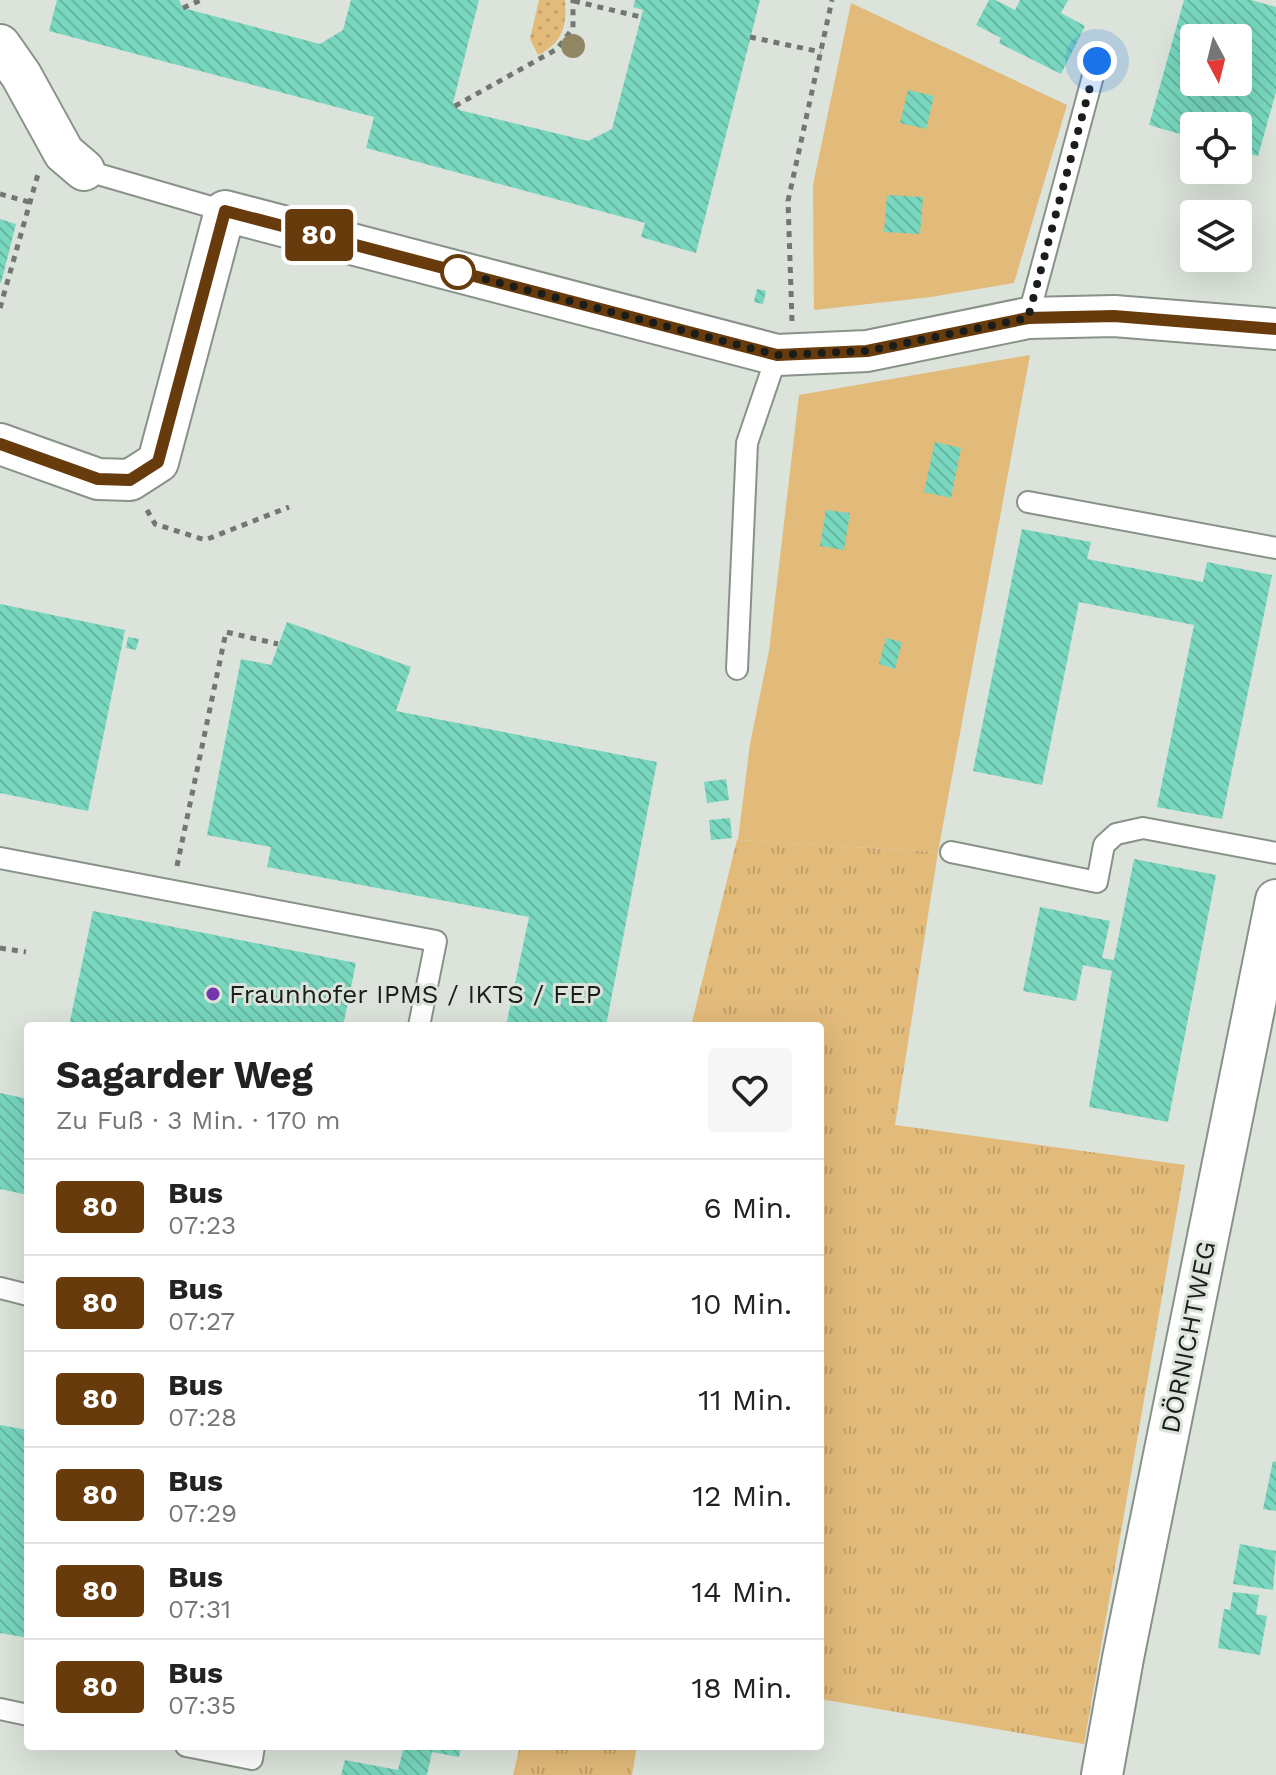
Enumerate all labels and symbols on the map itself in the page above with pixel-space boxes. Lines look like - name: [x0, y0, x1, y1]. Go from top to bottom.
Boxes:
- north arrow: [1180, 24, 1252, 96]
- your location: [1077, 41, 1117, 81]
- line badge: 80: [283, 209, 355, 261]
- unlabelled marker: [441, 255, 475, 289]
- place label: Fraunhofer IPMS / IKTS / FEP: [229, 979, 601, 1009]
- marker: Fraunhofer IPMS / IKTS / FEP: [204, 985, 222, 1003]
- street label: DÖRNICHTWEG: [1155, 1238, 1221, 1436]

